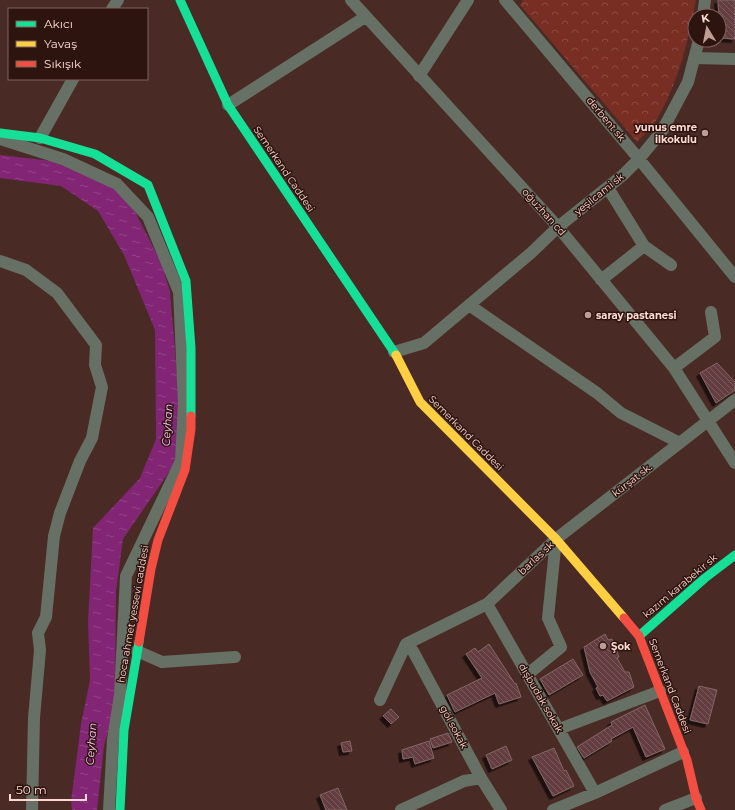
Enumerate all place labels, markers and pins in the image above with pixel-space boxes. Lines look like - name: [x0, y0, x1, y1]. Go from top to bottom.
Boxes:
- place label: yunus emre ilkokulu: [634, 121, 697, 146]
- marker: yunus emre ilkokulu: [700, 128, 710, 138]
- place label: saray pastanesi: [596, 309, 677, 322]
- marker: saray pastanesi: [583, 310, 593, 320]
- place label: Şok: [611, 640, 631, 653]
- marker: Şok: [598, 641, 608, 651]

